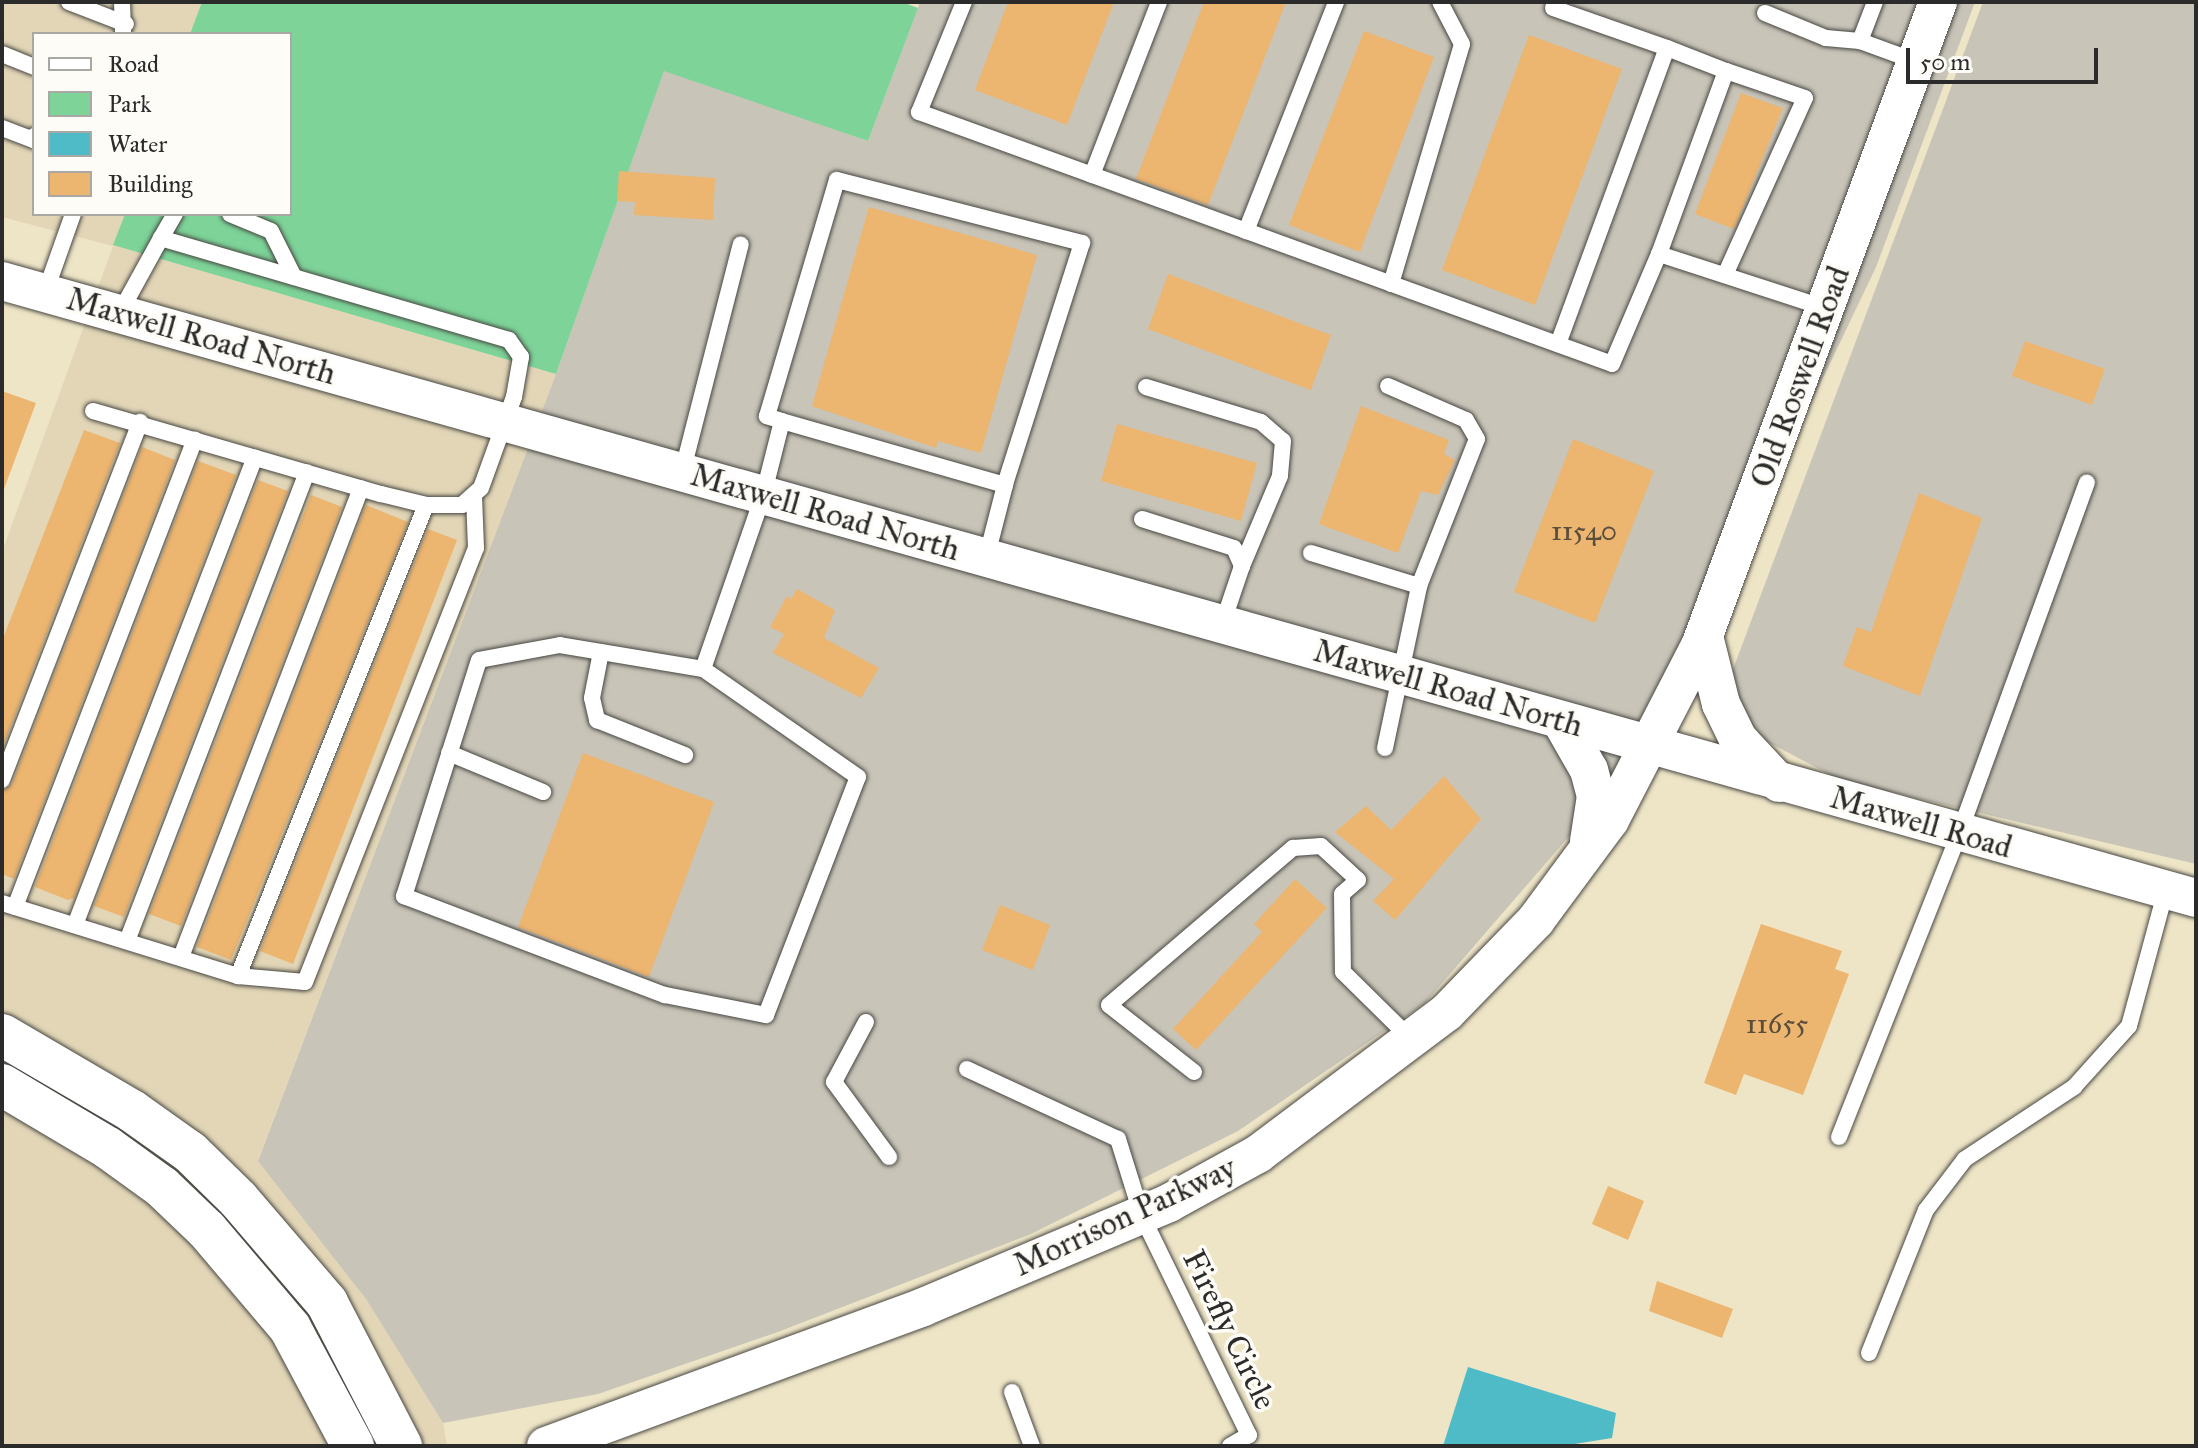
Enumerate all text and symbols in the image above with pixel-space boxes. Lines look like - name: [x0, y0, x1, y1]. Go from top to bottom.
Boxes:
- legend: [32, 32, 292, 216]
- scale bar: [1910, 32, 2102, 82]
- text: 50 m: [1920, 47, 1970, 77]
- text: Road: [108, 49, 159, 79]
- text: Park: [108, 89, 151, 119]
- text: Water: [108, 129, 167, 159]
- text: Building: [108, 169, 193, 199]
- street label: Old Roswell Road: [1743, 261, 1859, 493]
- street label: Maxwell Road North: [62, 280, 340, 394]
- street label: Maxwell Road North: [686, 456, 964, 570]
- house number: 11540: [1551, 514, 1617, 548]
- street label: Maxwell Road North: [1309, 632, 1587, 746]
- street label: Maxwell Road: [1826, 779, 2016, 867]
- house number: 11655: [1746, 1007, 1808, 1041]
- street label: Morrison Parkway: [1008, 1149, 1242, 1285]
- street label: Firefly Circle: [1174, 1244, 1284, 1416]

